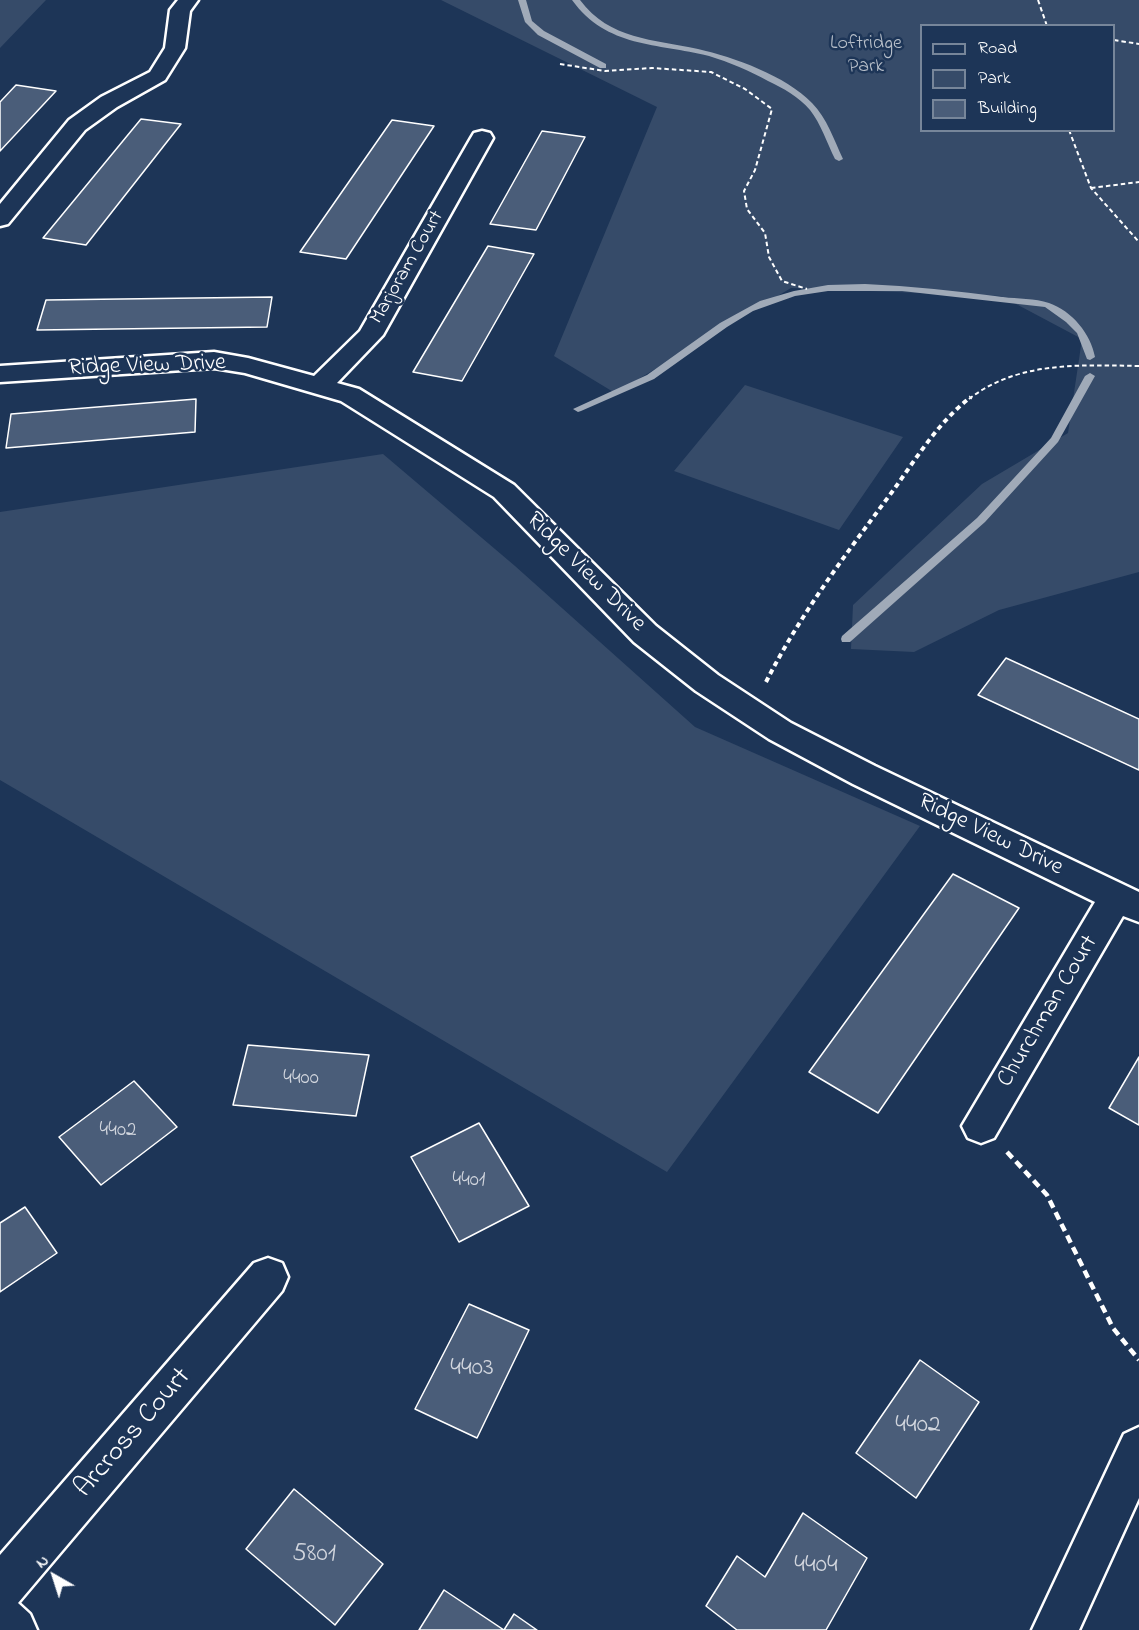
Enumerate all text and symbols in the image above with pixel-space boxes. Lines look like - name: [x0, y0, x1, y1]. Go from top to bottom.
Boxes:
- legend: [920, 24, 1115, 132]
- park label: Loftridge Park: [830, 33, 902, 80]
- text: Road: [978, 36, 1017, 62]
- text: Park: [978, 66, 1011, 92]
- text: Building: [978, 96, 1037, 122]
- street label: Marjoram Court: [366, 207, 450, 329]
- street label: Ridge View Drive: [68, 350, 226, 384]
- street label: Ridge View Drive: [519, 507, 651, 639]
- street label: Ridge View Drive: [913, 788, 1067, 884]
- street label: Churchman Court: [992, 931, 1106, 1093]
- house number: 4400: [283, 1067, 319, 1093]
- house number: 4402: [100, 1119, 136, 1145]
- house number: 4401: [452, 1169, 486, 1195]
- house number: 4403: [450, 1354, 494, 1386]
- street label: Arcross Court: [68, 1362, 200, 1506]
- house number: 4402: [895, 1411, 941, 1443]
- house number: 5801: [292, 1540, 336, 1572]
- north arrow: [24, 1546, 84, 1606]
- text: N: [31, 1549, 54, 1575]
- house number: 4404: [794, 1551, 838, 1583]

